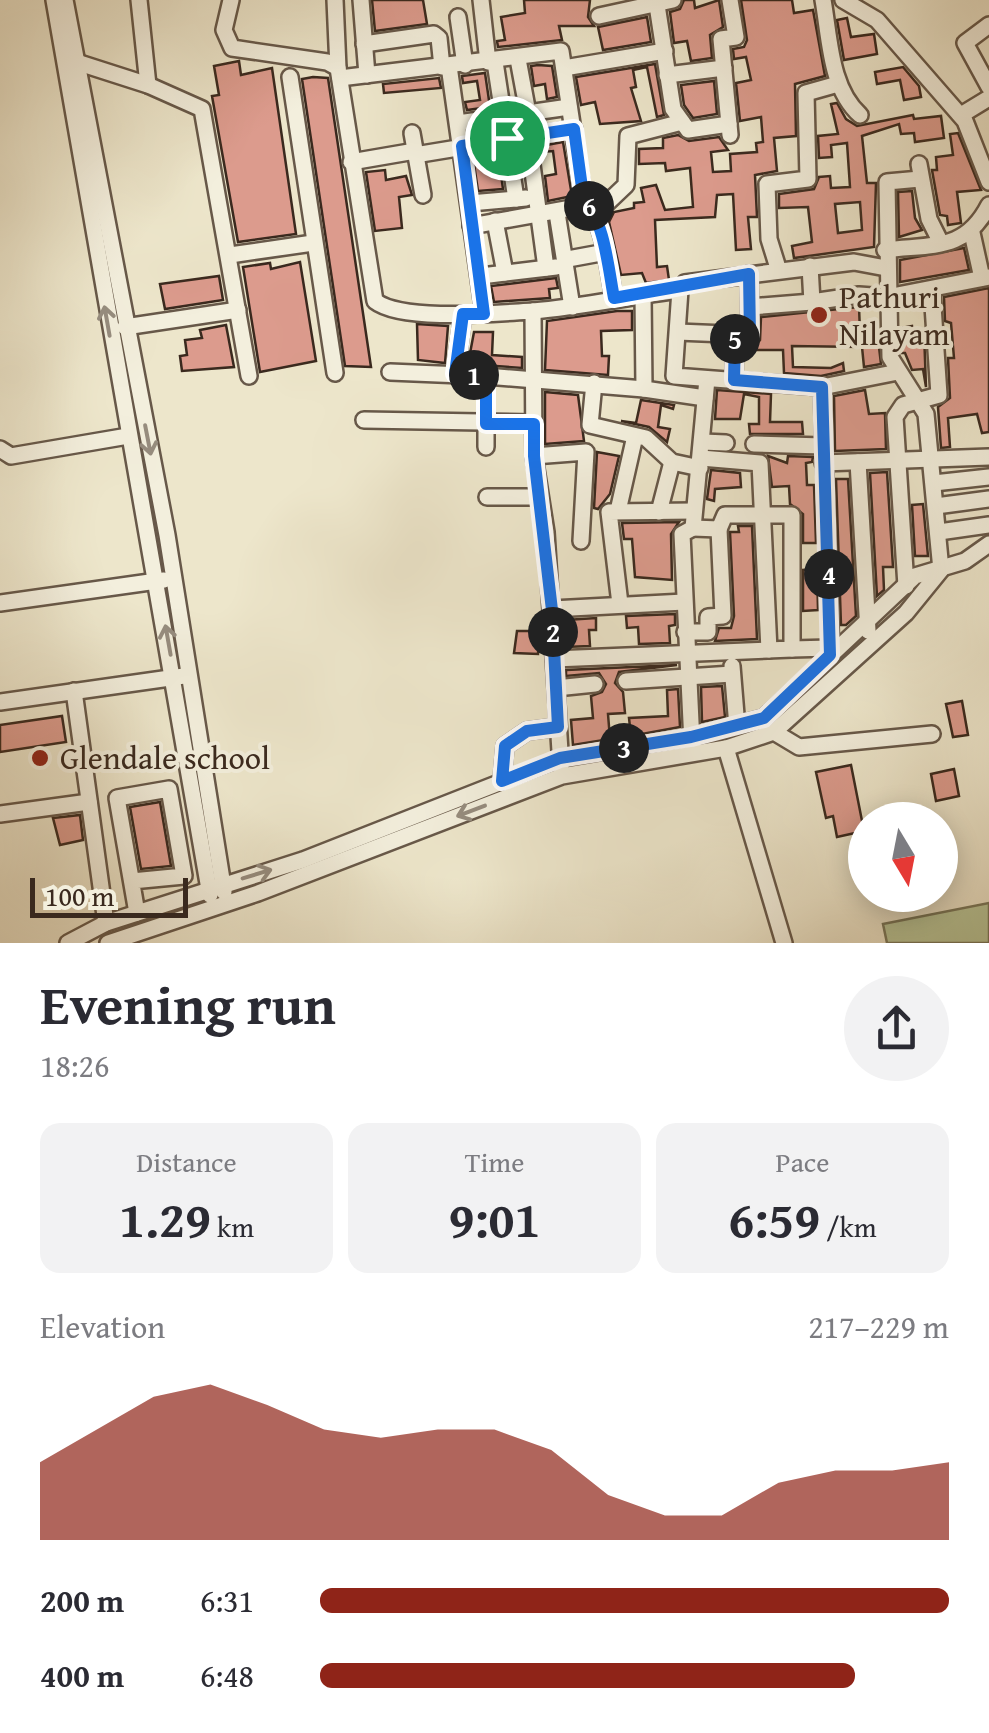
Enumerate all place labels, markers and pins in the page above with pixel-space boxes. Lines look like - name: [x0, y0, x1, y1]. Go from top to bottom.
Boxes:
- pin: [465, 96, 550, 181]
- pin: 6: [564, 181, 614, 231]
- place label: Pathuri Nilayam: [839, 273, 950, 357]
- marker: Pathuri Nilayam: [808, 304, 830, 326]
- pin: 5: [710, 314, 760, 364]
- pin: 1: [449, 350, 499, 400]
- pin: 4: [804, 549, 854, 599]
- pin: 2: [528, 607, 578, 657]
- pin: 3: [599, 723, 649, 773]
- place label: Glendale school: [60, 734, 270, 781]
- marker: Glendale school: [29, 747, 51, 769]

